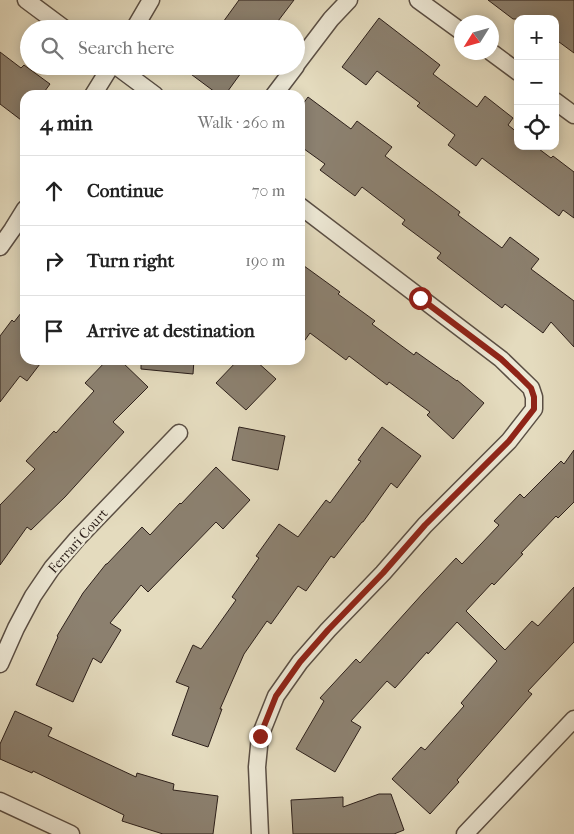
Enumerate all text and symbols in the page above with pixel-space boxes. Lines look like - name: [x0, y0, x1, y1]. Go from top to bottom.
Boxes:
- north arrow: [454, 15, 499, 60]
- map controls: [514, 15, 559, 150]
- button: +: [514, 15, 559, 60]
- search box: [20, 20, 305, 75]
- icon: search: [38, 34, 66, 62]
- text: Search here: [78, 37, 174, 59]
- button: −: [514, 60, 559, 105]
- button: locate: [514, 105, 559, 150]
- text: 4 min: [40, 111, 93, 135]
- text: Walk · 260 m: [198, 113, 285, 132]
- icon: ahead: [40, 177, 68, 205]
- text: Continue: [87, 180, 163, 202]
- text: 70 m: [252, 181, 285, 200]
- icon: right: [40, 247, 68, 275]
- text: Turn right: [87, 250, 174, 272]
- text: 190 m: [245, 251, 285, 270]
- route start: [409, 287, 432, 310]
- icon: arrive: [40, 317, 68, 345]
- text: Arrive at destination: [87, 320, 255, 342]
- street label: Ferrari Court: [45, 505, 111, 577]
- route end: [249, 725, 272, 748]

